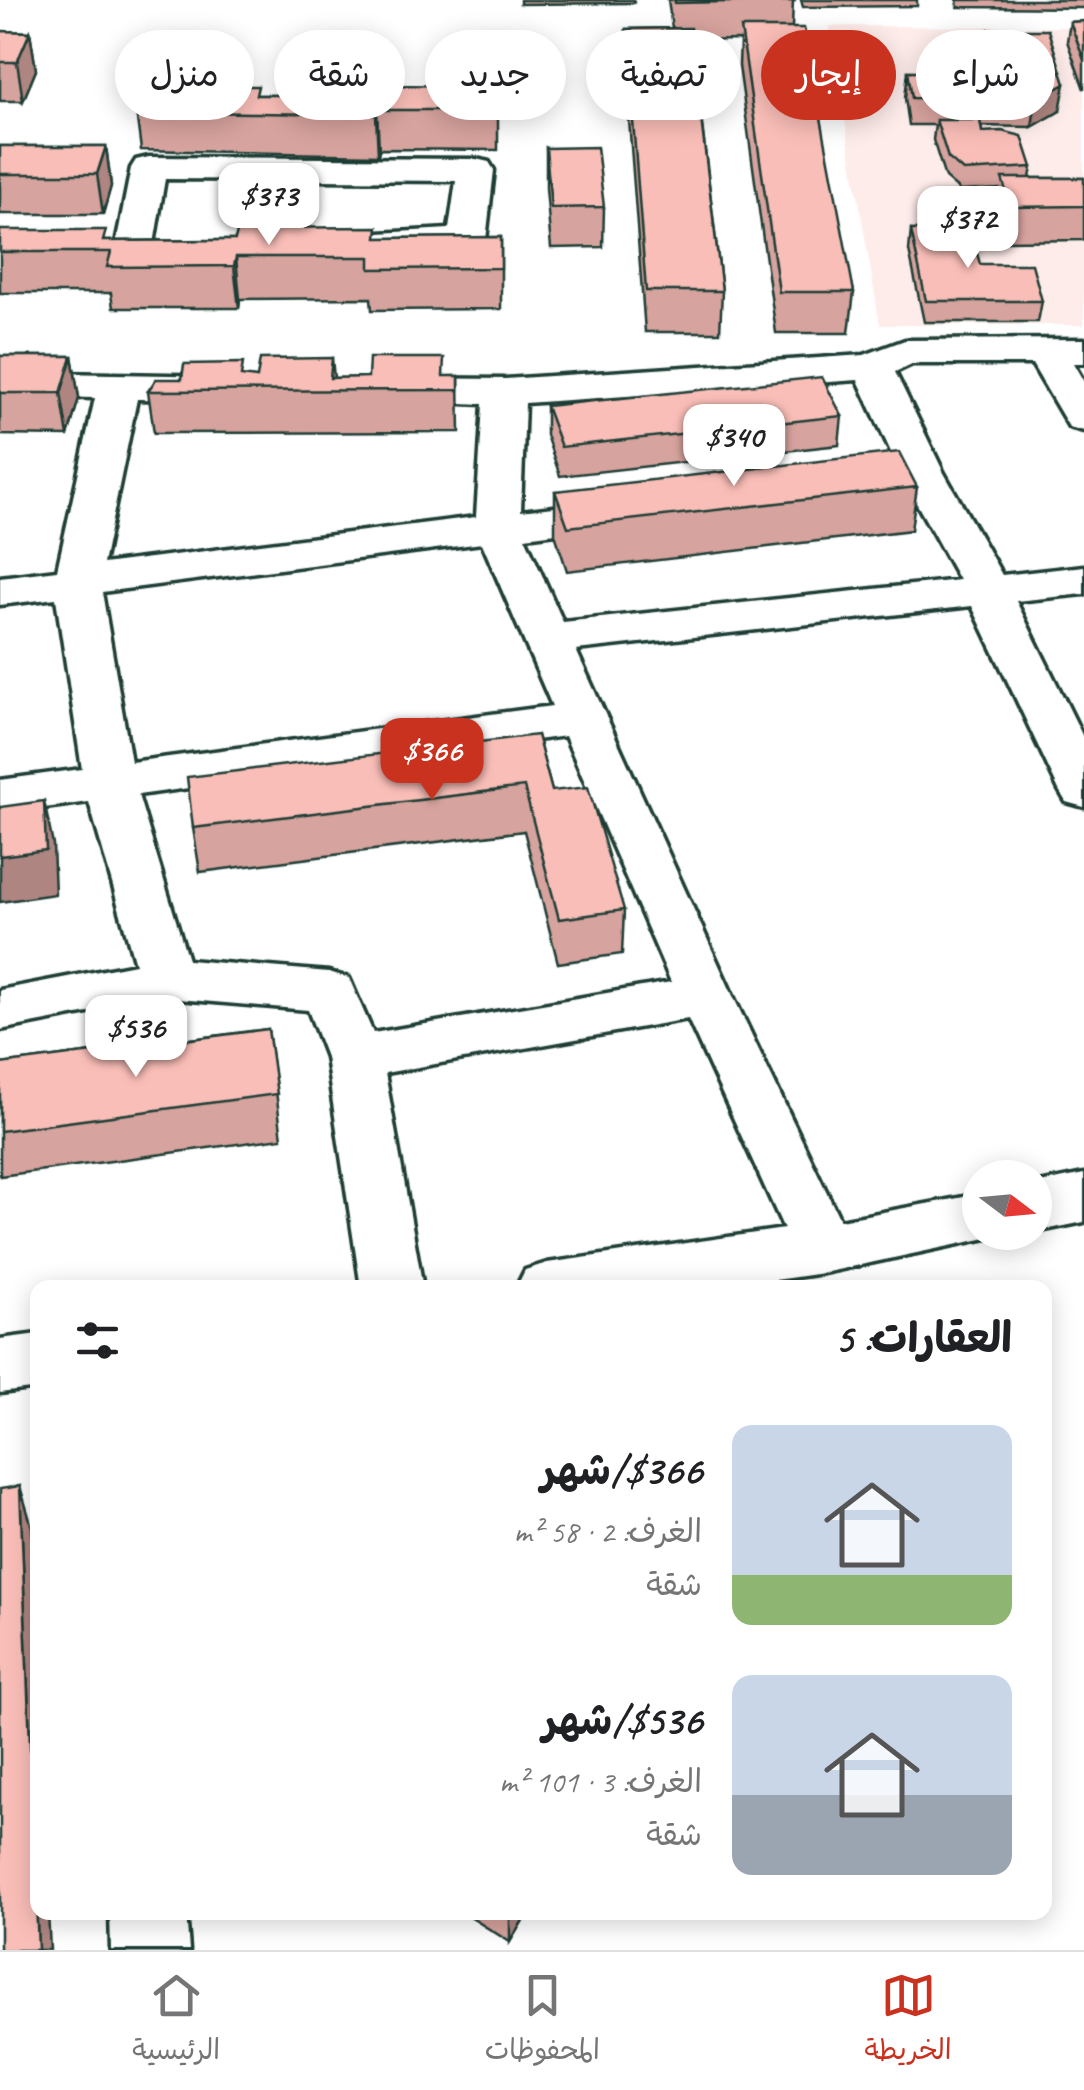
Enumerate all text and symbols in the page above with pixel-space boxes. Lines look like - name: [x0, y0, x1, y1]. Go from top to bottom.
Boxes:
- chip: منزل: [115, 30, 254, 120]
- chip: شقة: [274, 30, 405, 120]
- chip: جديد: [425, 30, 566, 120]
- chip: تصفية: [586, 30, 741, 120]
- chip: إيجار: [761, 30, 896, 120]
- chip: شراء: [916, 30, 1055, 120]
- pin: $373: [210, 163, 328, 248]
- text: $373: [240, 175, 298, 216]
- pin: $372: [909, 186, 1027, 271]
- text: $372: [939, 198, 997, 239]
- pin: $340: [675, 404, 793, 489]
- text: $340: [705, 416, 763, 457]
- pin: $366: [373, 718, 491, 803]
- text: $366: [403, 730, 461, 771]
- pin: $536: [77, 995, 195, 1080]
- text: $536: [107, 1007, 165, 1048]
- north arrow: [962, 1160, 1052, 1250]
- map controls: [962, 1160, 1052, 1250]
- text: العقارات: 5: [835, 1312, 1012, 1365]
- icon: filters: [70, 1313, 125, 1368]
- text: $366/شهر: [541, 1444, 702, 1497]
- icon: home: [812, 1465, 932, 1585]
- text: الغرف: 2 · 58 m²: [514, 1511, 702, 1552]
- text: شقة: [646, 1564, 702, 1605]
- text: $536/شهر: [543, 1694, 702, 1747]
- icon: home: [812, 1715, 932, 1835]
- text: الغرف: 3 · 101 m²: [499, 1761, 702, 1802]
- text: شقة: [646, 1814, 702, 1855]
- tab: الرئيسية: [132, 1968, 220, 2074]
- tab: المحفوظات: [485, 1968, 600, 2074]
- tab: الخريطة: [864, 1968, 952, 2074]

